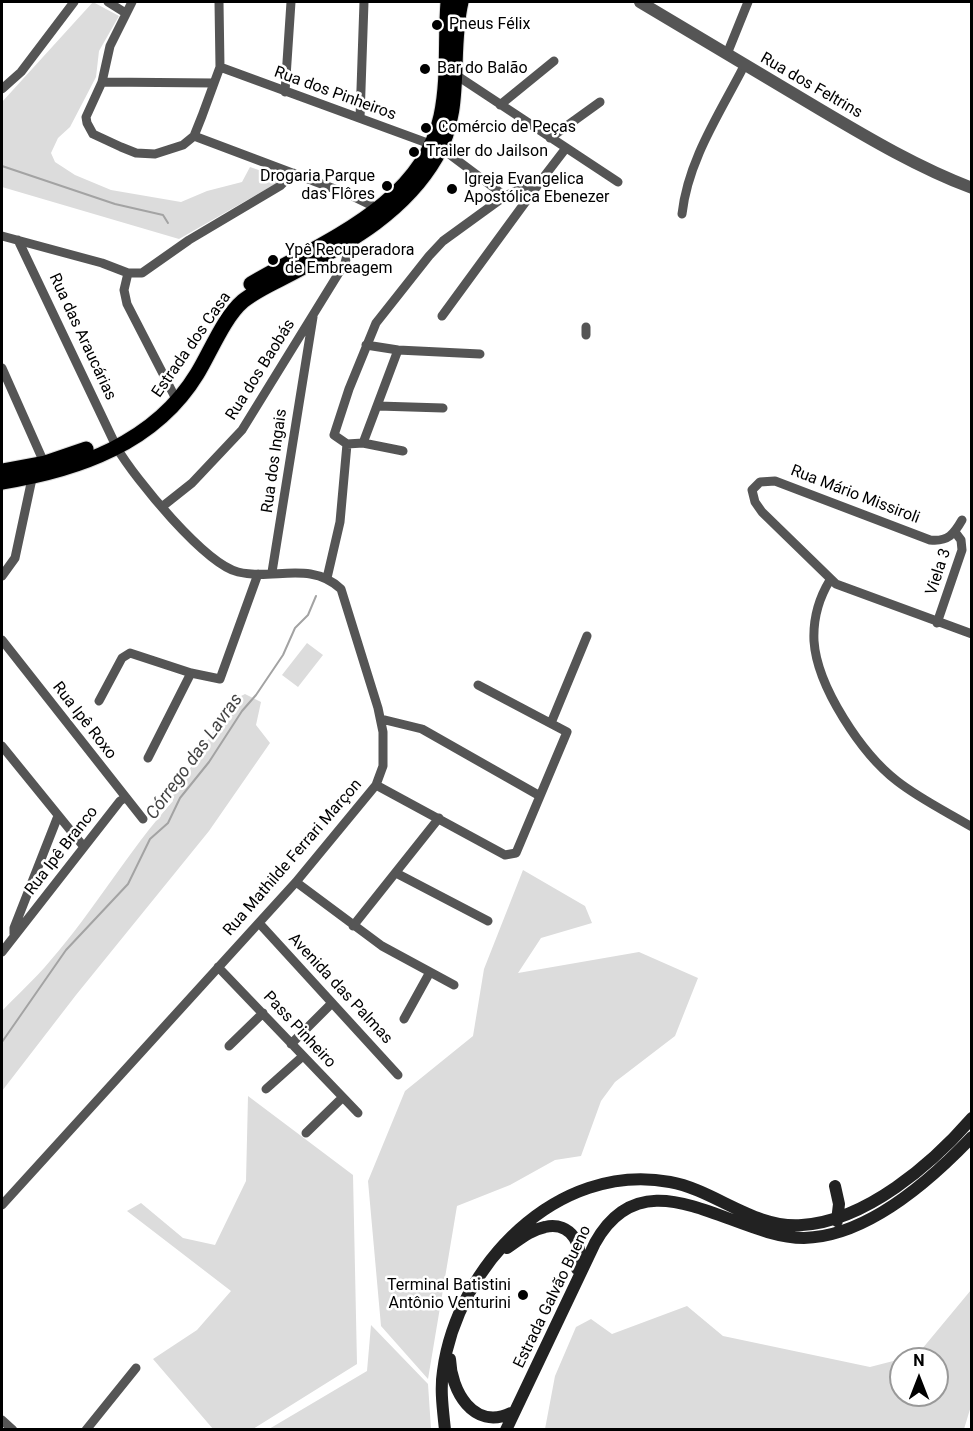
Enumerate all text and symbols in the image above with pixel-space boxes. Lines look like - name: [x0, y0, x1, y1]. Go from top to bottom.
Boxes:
- place label: Pneus Félix: [449, 15, 530, 35]
- marker: Pneus Félix: [430, 18, 444, 32]
- street label: Rua dos Feltrins: [757, 49, 865, 123]
- place label: Bar do Balão: [437, 59, 528, 79]
- marker: Bar do Balão: [418, 62, 432, 76]
- street label: Rua dos Pinheiros: [271, 63, 399, 125]
- place label: Comércio de Peças: [438, 118, 576, 138]
- marker: Comércio de Peças: [419, 121, 433, 135]
- place label: Trailer do Jailson: [426, 142, 548, 162]
- marker: Trailer do Jailson: [407, 145, 421, 159]
- place label: Drogaria Parque das Flôres: [260, 167, 375, 205]
- place label: Igreja Evangelica Apostólica Ebenezer: [464, 170, 609, 208]
- marker: Drogaria Parque das Flôres: [380, 179, 394, 193]
- marker: Igreja Evangelica Apostólica Ebenezer: [445, 182, 459, 196]
- place label: Ypê Recuperadora de Embreagem: [285, 241, 415, 279]
- marker: Ypê Recuperadora de Embreagem: [266, 253, 280, 267]
- street label: Rua das Araucárias: [44, 271, 120, 403]
- street label: Estrada dos Casa: [148, 288, 236, 402]
- street label: Rua dos Baobás: [222, 316, 300, 424]
- street label: Rua dos Ingais: [258, 408, 292, 514]
- street label: Rua Mário Missiroli: [788, 462, 922, 528]
- street label: Viela 3: [922, 546, 956, 598]
- street label: Rua Ipê Roxo: [48, 678, 120, 764]
- water label: Córrego das Lavras: [142, 690, 248, 824]
- street label: Rua Mathilde Ferrari Marçon: [220, 776, 366, 940]
- street label: Rua Ipê Branco: [21, 803, 103, 899]
- street label: Avenida das Palmas: [284, 930, 396, 1048]
- street label: Pass Pinheiro: [259, 988, 339, 1072]
- street label: Estrada Galvão Bueno: [510, 1223, 596, 1371]
- place label: Terminal Batistini Antônio Venturini: [387, 1276, 511, 1314]
- marker: Terminal Batistini Antônio Venturini: [516, 1288, 530, 1302]
- north arrow: [889, 1347, 949, 1407]
- text: N: [913, 1351, 925, 1370]

